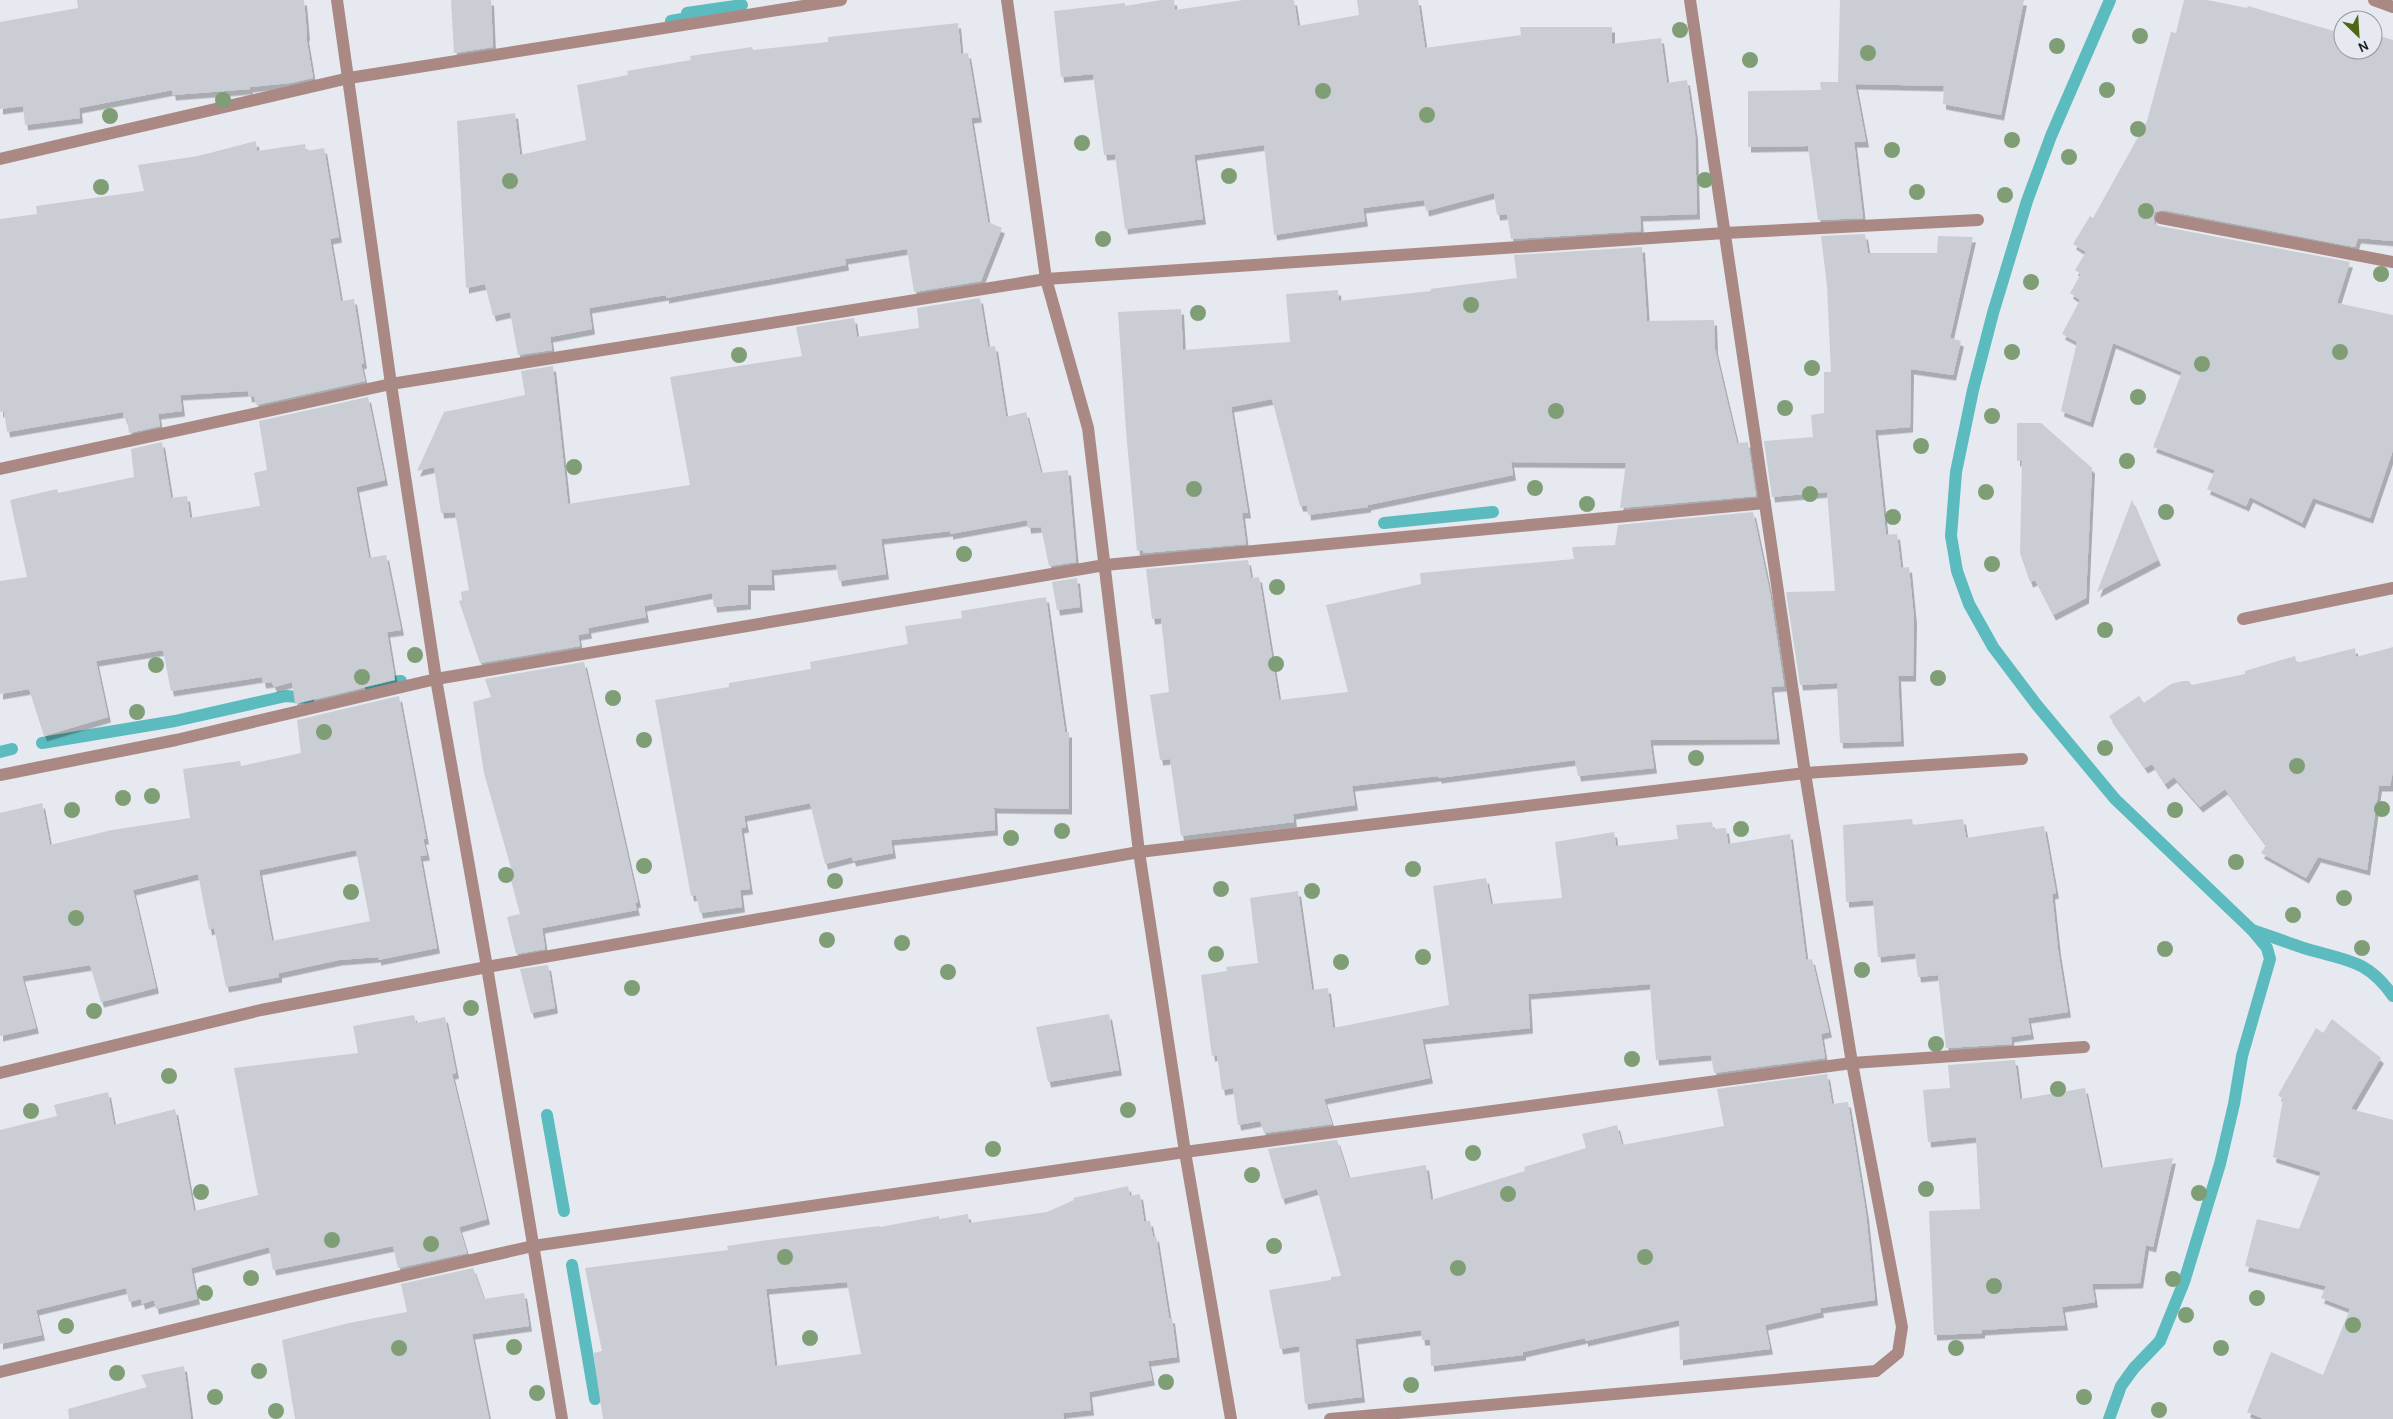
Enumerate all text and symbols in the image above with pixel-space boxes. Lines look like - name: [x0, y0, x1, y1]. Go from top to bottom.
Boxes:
- north arrow: [2333, 10, 2383, 60]
- text: N: [2355, 37, 2371, 56]

